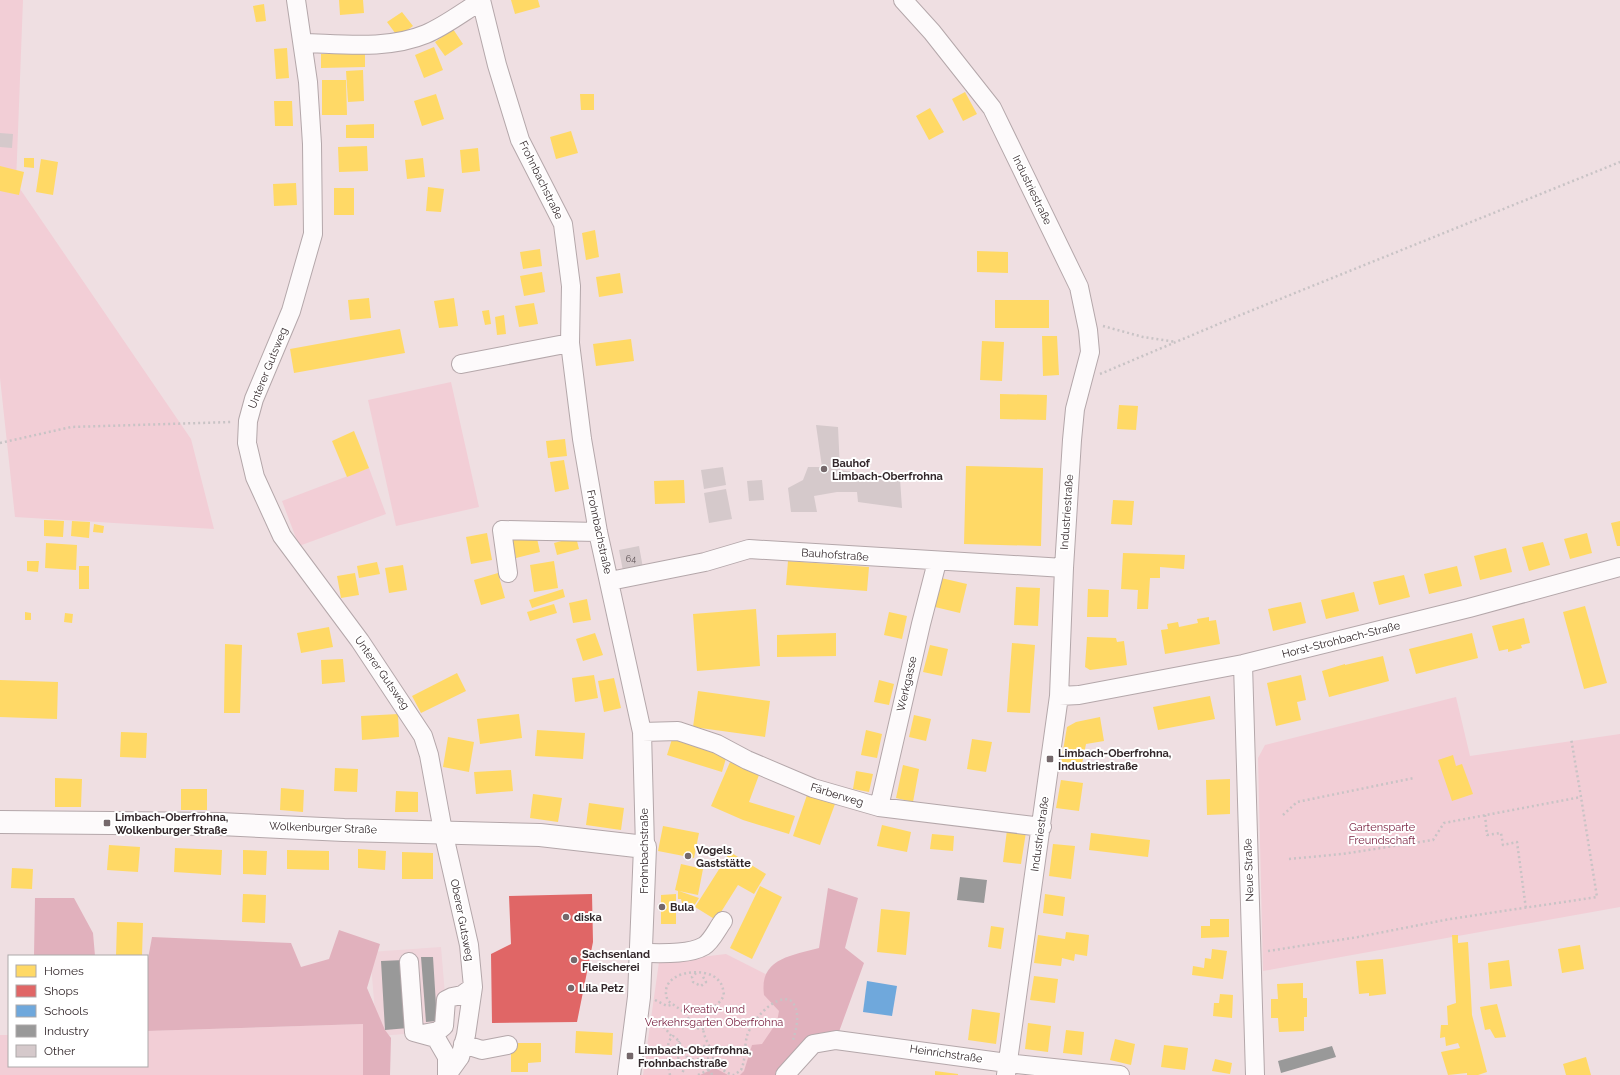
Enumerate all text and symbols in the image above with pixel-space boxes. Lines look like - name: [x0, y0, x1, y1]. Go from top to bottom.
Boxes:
- street label: Frohnbachstraße: [516, 139, 566, 222]
- street label: Industriestraße: [1010, 153, 1055, 227]
- street label: Unterer Gutsweg: [246, 325, 290, 411]
- place label: Bauhof Limbach-Oberfrohna: [832, 457, 943, 483]
- marker: Bauhof Limbach-Oberfrohna: [819, 464, 829, 474]
- street label: Industriestraße: [1058, 473, 1076, 550]
- street label: Frohnbachstraße: [584, 489, 614, 576]
- street label: Bauhofstraße: [801, 546, 870, 564]
- house number: 64: [626, 554, 636, 564]
- street label: Horst-Strohbach-Straße: [1281, 619, 1402, 661]
- street label: Unterer Gutsweg: [352, 634, 412, 712]
- street label: Werkgasse: [894, 654, 920, 713]
- place label: Limbach-Oberfrohna, Industriestraße: [1058, 747, 1171, 773]
- marker: Limbach-Oberfrohna, Industriestraße: [1045, 754, 1055, 764]
- street label: Färberweg: [809, 781, 865, 809]
- street label: Industriestraße: [1028, 795, 1052, 872]
- street label: Frohnbachstraße: [638, 808, 651, 894]
- place label: Limbach-Oberfrohna, Wolkenburger Straße: [115, 811, 228, 837]
- marker: Limbach-Oberfrohna, Wolkenburger Straße: [102, 818, 112, 828]
- street label: Wolkenburger Straße: [269, 820, 378, 836]
- park label: Gartensparte Freundschaft: [1348, 821, 1416, 847]
- street label: Neue Straße: [1241, 838, 1257, 902]
- place label: Vogels Gaststätte: [696, 844, 751, 870]
- marker: Vogels Gaststätte: [683, 851, 693, 861]
- street label: Oberer Gutsweg: [448, 878, 476, 962]
- place label: Bula: [670, 901, 694, 914]
- marker: Bula: [657, 902, 667, 912]
- place label: diska: [574, 911, 602, 924]
- marker: diska: [561, 912, 571, 922]
- place label: Sachsenland Fleischerei: [582, 948, 650, 974]
- legend: [8, 955, 148, 1067]
- marker: Sachsenland Fleischerei: [569, 955, 579, 965]
- text: Homes: [44, 964, 84, 978]
- place label: Lila Petz: [579, 982, 624, 995]
- marker: Lila Petz: [566, 983, 576, 993]
- text: Shops: [44, 984, 79, 998]
- park label: Kreativ- und Verkehrsgarten Oberfrohna: [645, 1003, 783, 1029]
- text: Schools: [44, 1004, 88, 1018]
- text: Industry: [44, 1024, 90, 1038]
- street label: Heinrichstraße: [909, 1042, 984, 1066]
- text: Other: [44, 1044, 76, 1058]
- place label: Limbach-Oberfrohna, Frohnbachstraße: [638, 1044, 751, 1070]
- marker: Limbach-Oberfrohna, Frohnbachstraße: [625, 1051, 635, 1061]

